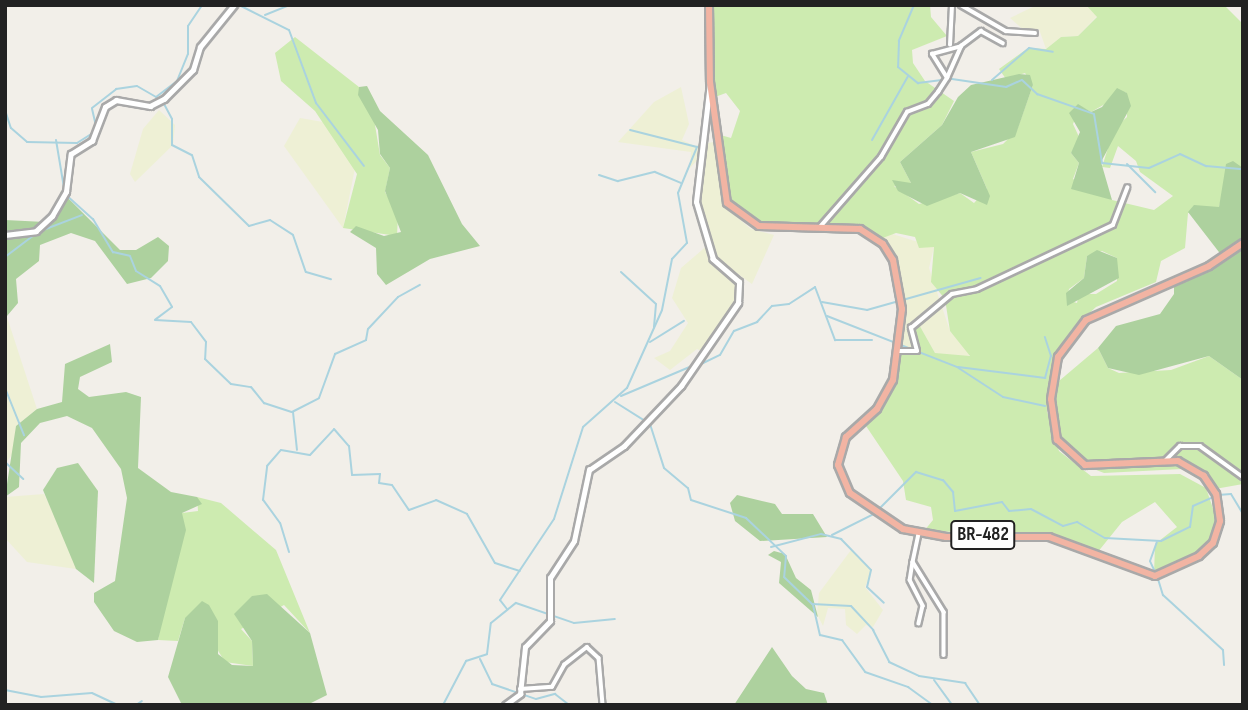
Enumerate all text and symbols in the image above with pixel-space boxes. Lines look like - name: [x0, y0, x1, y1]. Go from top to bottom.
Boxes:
- road number: BR-482: [950, 520, 1016, 550]

